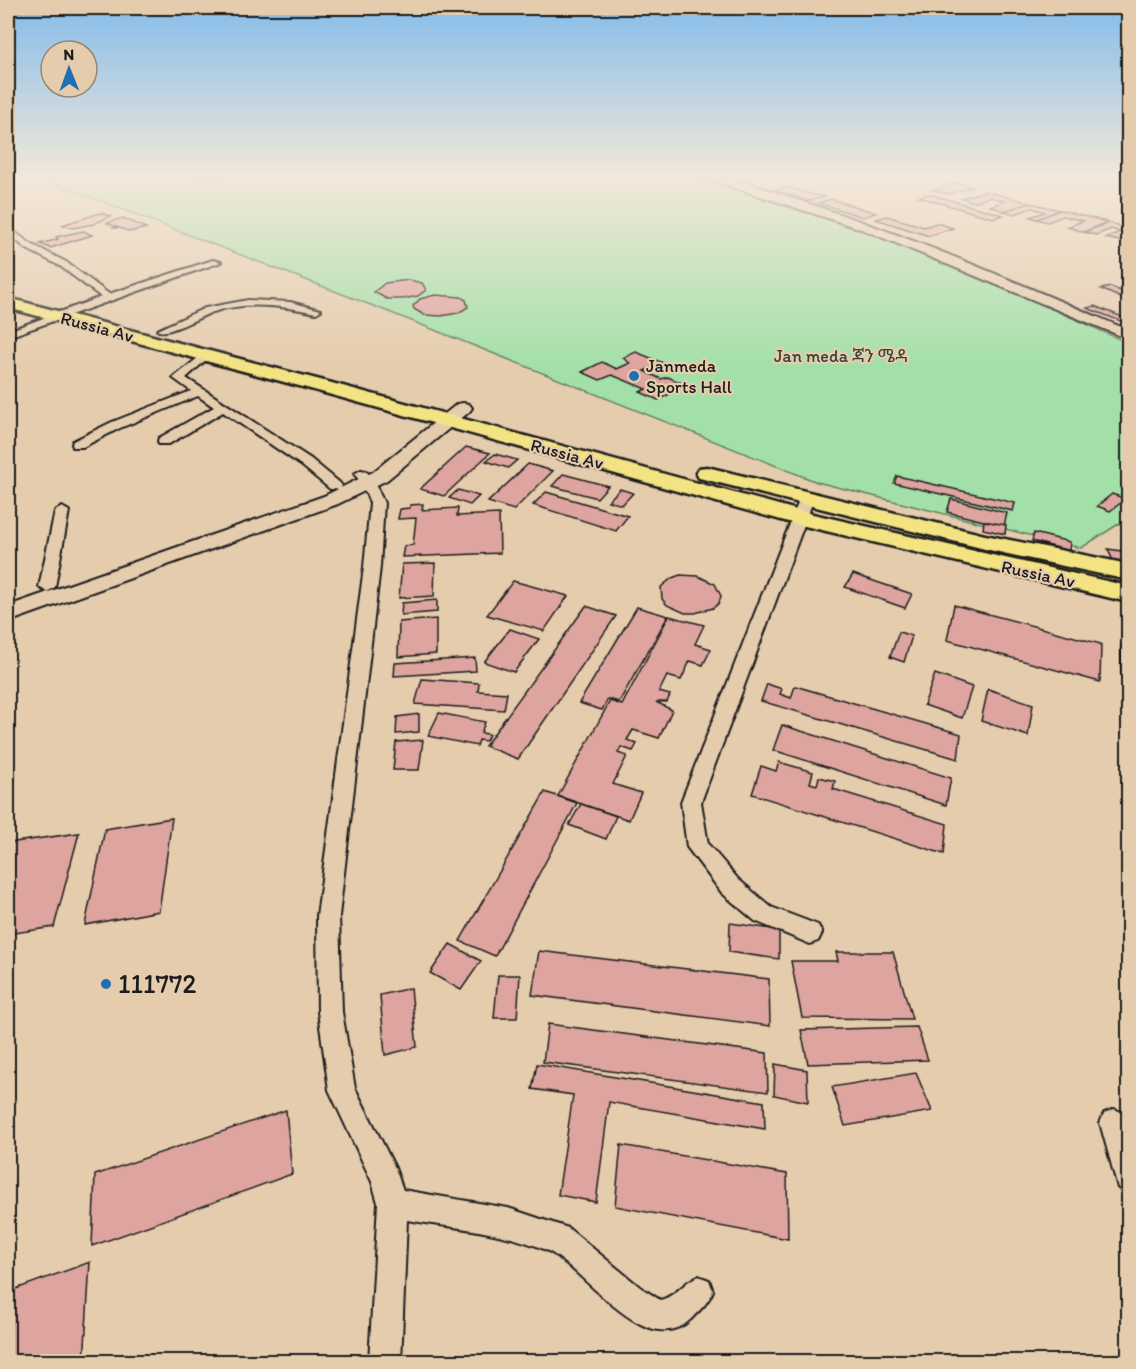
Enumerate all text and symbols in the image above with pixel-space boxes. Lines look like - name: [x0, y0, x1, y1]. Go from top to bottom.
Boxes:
- north arrow: [39, 39, 99, 99]
- text: N: [63, 45, 74, 64]
- street label: Russia Av: [58, 307, 137, 347]
- park label: Jan meda ጃን ሜዳ: [774, 345, 908, 367]
- place label: Janmeda Sports Hall: [646, 355, 732, 398]
- marker: Janmeda Sports Hall: [627, 369, 641, 383]
- street label: Russia Av: [528, 434, 607, 474]
- street label: Russia Av: [999, 555, 1077, 593]
- place label: 111772: [118, 967, 197, 1000]
- marker: 111772: [99, 977, 113, 991]

